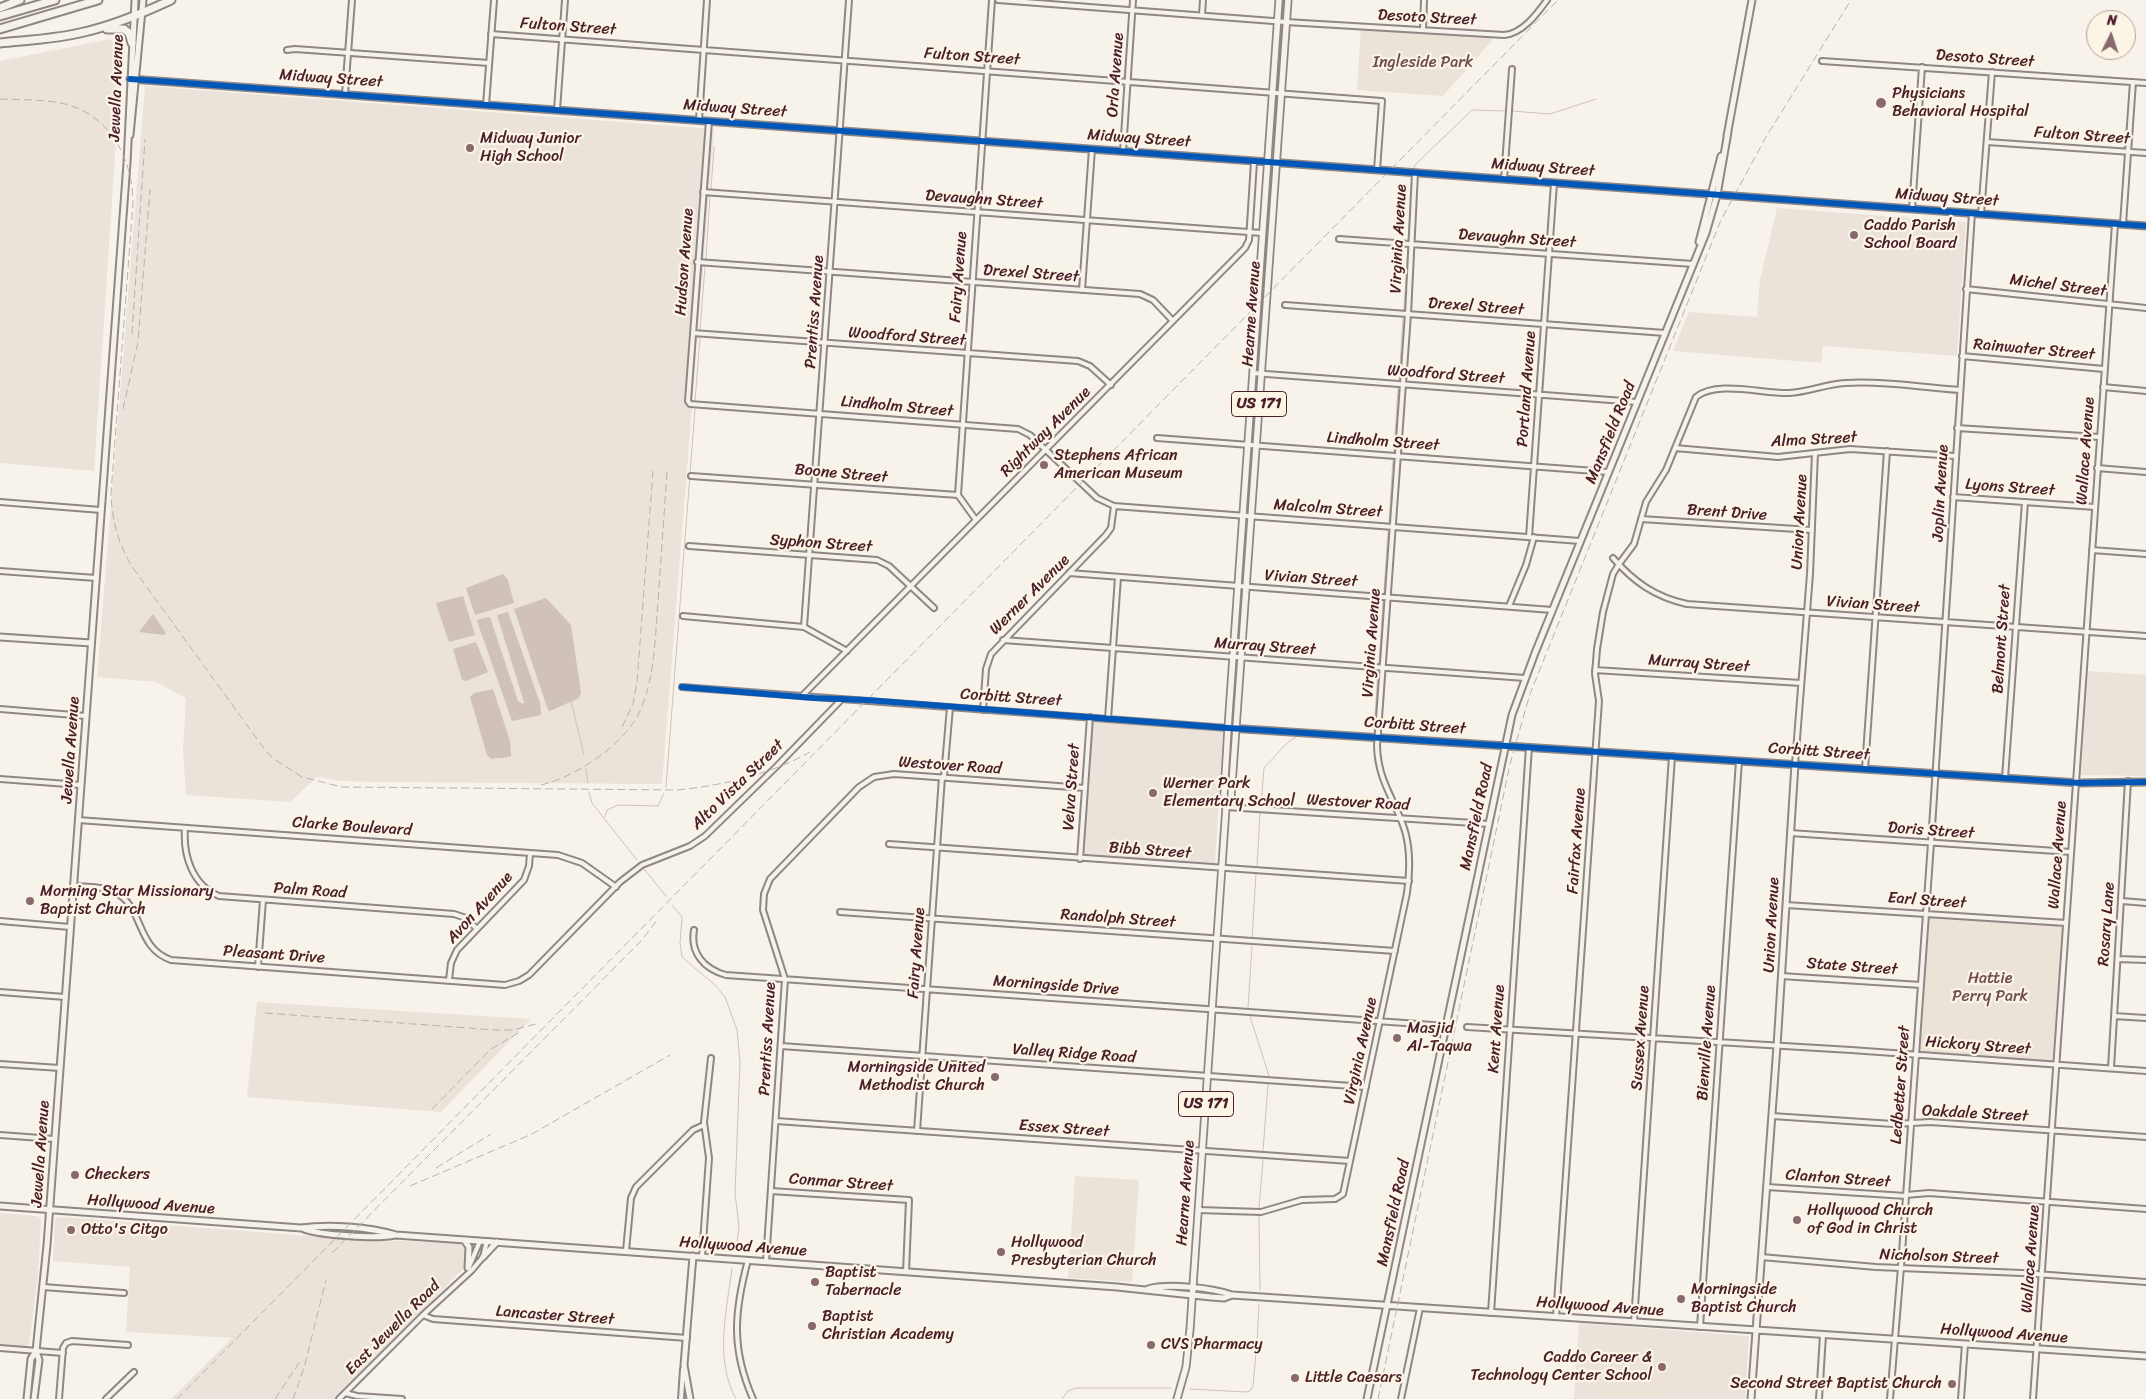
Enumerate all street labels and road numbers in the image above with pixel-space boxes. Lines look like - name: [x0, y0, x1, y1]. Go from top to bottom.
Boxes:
- street label: Desoto Street: [1377, 6, 1477, 30]
- street label: Fulton Street: [519, 14, 617, 40]
- street label: Orla Avenue: [1103, 32, 1129, 118]
- street label: Jewella Avenue: [106, 34, 128, 142]
- street label: Fulton Street: [923, 44, 1021, 70]
- street label: Desoto Street: [1935, 46, 2035, 72]
- street label: Midway Street: [279, 66, 383, 92]
- street label: Midway Street: [683, 96, 787, 122]
- street label: Fulton Street: [2033, 123, 2131, 149]
- street label: Midway Street: [1087, 126, 1191, 152]
- street label: Midway Street: [1491, 155, 1595, 181]
- street label: Virginia Avenue: [1387, 184, 1411, 294]
- street label: Midway Street: [1895, 185, 1999, 211]
- street label: Devaughn Street: [925, 186, 1043, 214]
- street label: Hudson Avenue: [672, 208, 698, 316]
- street label: Devaughn Street: [1458, 225, 1576, 253]
- street label: Fairy Avenue: [946, 231, 972, 323]
- street label: Prentiss Avenue: [801, 255, 829, 369]
- street label: Drexel Street: [982, 261, 1080, 287]
- street label: Hearne Avenue: [1239, 261, 1265, 367]
- street label: Michel Street: [2009, 271, 2107, 301]
- street label: Drexel Street: [1427, 294, 1525, 320]
- street label: Woodford Street: [848, 323, 966, 351]
- street label: Portland Avenue: [1513, 330, 1541, 448]
- street label: Rainwater Street: [1973, 335, 2095, 365]
- street label: Woodford Street: [1387, 361, 1505, 389]
- street label: Mansfield Road: [1582, 379, 1640, 487]
- street label: Rightway Avenue: [997, 383, 1095, 481]
- road number: US 171: [1232, 392, 1286, 416]
- street label: Lindholm Street: [840, 393, 954, 421]
- street label: Wallace Avenue: [2073, 396, 2099, 506]
- street label: Lindholm Street: [1326, 428, 1440, 456]
- street label: Alma Street: [1771, 428, 1857, 452]
- street label: Joplin Avenue: [1929, 444, 1953, 542]
- street label: Boone Street: [794, 460, 888, 488]
- street label: Union Avenue: [1788, 474, 1812, 570]
- street label: Lyons Street: [1965, 475, 2055, 501]
- street label: Malcolm Street: [1273, 496, 1383, 522]
- street label: Brent Drive: [1686, 501, 1768, 525]
- street label: Syphon Street: [769, 531, 873, 557]
- street label: Werner Avenue: [986, 551, 1074, 639]
- street label: Vivian Street: [1264, 566, 1358, 592]
- street label: Belmont Street: [1989, 584, 2015, 694]
- street label: Virginia Avenue: [1359, 588, 1385, 698]
- street label: Vivian Street: [1826, 592, 1920, 618]
- street label: Murray Street: [1214, 634, 1316, 660]
- street label: Murray Street: [1648, 651, 1750, 677]
- street label: Corbitt Street: [960, 685, 1062, 711]
- street label: Jewella Avenue: [58, 696, 84, 804]
- street label: Corbitt Street: [1364, 713, 1466, 739]
- street label: Alto Vista Street: [688, 736, 788, 834]
- street label: Corbitt Street: [1768, 739, 1870, 765]
- street label: Velva Street: [1059, 743, 1085, 831]
- street label: Westover Road: [898, 753, 1002, 779]
- street label: Mansfield Road: [1456, 762, 1498, 872]
- street label: Fairfax Avenue: [1564, 787, 1590, 895]
- street label: Westover Road: [1306, 791, 1410, 815]
- street label: Wallace Avenue: [2045, 800, 2071, 910]
- street label: Clarke Boulevard: [292, 813, 412, 841]
- street label: Doris Street: [1887, 818, 1975, 844]
- street label: Bibb Street: [1108, 839, 1192, 863]
- street label: Avon Avenue: [443, 868, 517, 948]
- street label: Union Avenue: [1760, 877, 1784, 973]
- street label: Palm Road: [273, 879, 347, 903]
- street label: Rosary Lane: [2094, 881, 2120, 967]
- street label: Earl Street: [1887, 889, 1967, 913]
- street label: Randolph Street: [1060, 905, 1176, 933]
- street label: Fairy Avenue: [904, 907, 930, 999]
- street label: Pleasant Drive: [222, 942, 326, 968]
- street label: State Street: [1806, 954, 1898, 980]
- street label: Morningside Drive: [992, 972, 1120, 1000]
- street label: Prentiss Avenue: [755, 982, 781, 1096]
- street label: Kent Avenue: [1484, 984, 1510, 1074]
- street label: Sussex Avenue: [1628, 985, 1654, 1091]
- street label: Bienville Avenue: [1693, 985, 1721, 1101]
- street label: Virginia Avenue: [1340, 996, 1382, 1106]
- street label: Ledbetter Street: [1887, 1025, 1915, 1145]
- street label: Hickory Street: [1925, 1033, 2031, 1059]
- street label: Valley Ridge Road: [1012, 1040, 1136, 1068]
- road number: US 171: [1178, 1092, 1234, 1116]
- street label: Jewella Avenue: [28, 1100, 54, 1208]
- street label: Oakdale Street: [1921, 1102, 2029, 1126]
- street label: Essex Street: [1018, 1116, 1110, 1142]
- street label: Hearne Avenue: [1173, 1140, 1199, 1246]
- street label: Mansfield Road: [1373, 1158, 1415, 1268]
- street label: Clanton Street: [1785, 1166, 1891, 1192]
- street label: Conmar Street: [788, 1170, 894, 1196]
- street label: Hollywood Avenue: [87, 1191, 215, 1219]
- street label: Wallace Avenue: [2018, 1204, 2044, 1314]
- street label: Hollywood Avenue: [679, 1233, 807, 1261]
- street label: Nicholson Street: [1879, 1245, 1999, 1269]
- street label: East Jewella Road: [342, 1277, 444, 1379]
- street label: Hollywood Avenue: [1536, 1293, 1664, 1321]
- street label: Lancaster Street: [495, 1302, 615, 1330]
- street label: Hollywood Avenue: [1940, 1320, 2068, 1348]

